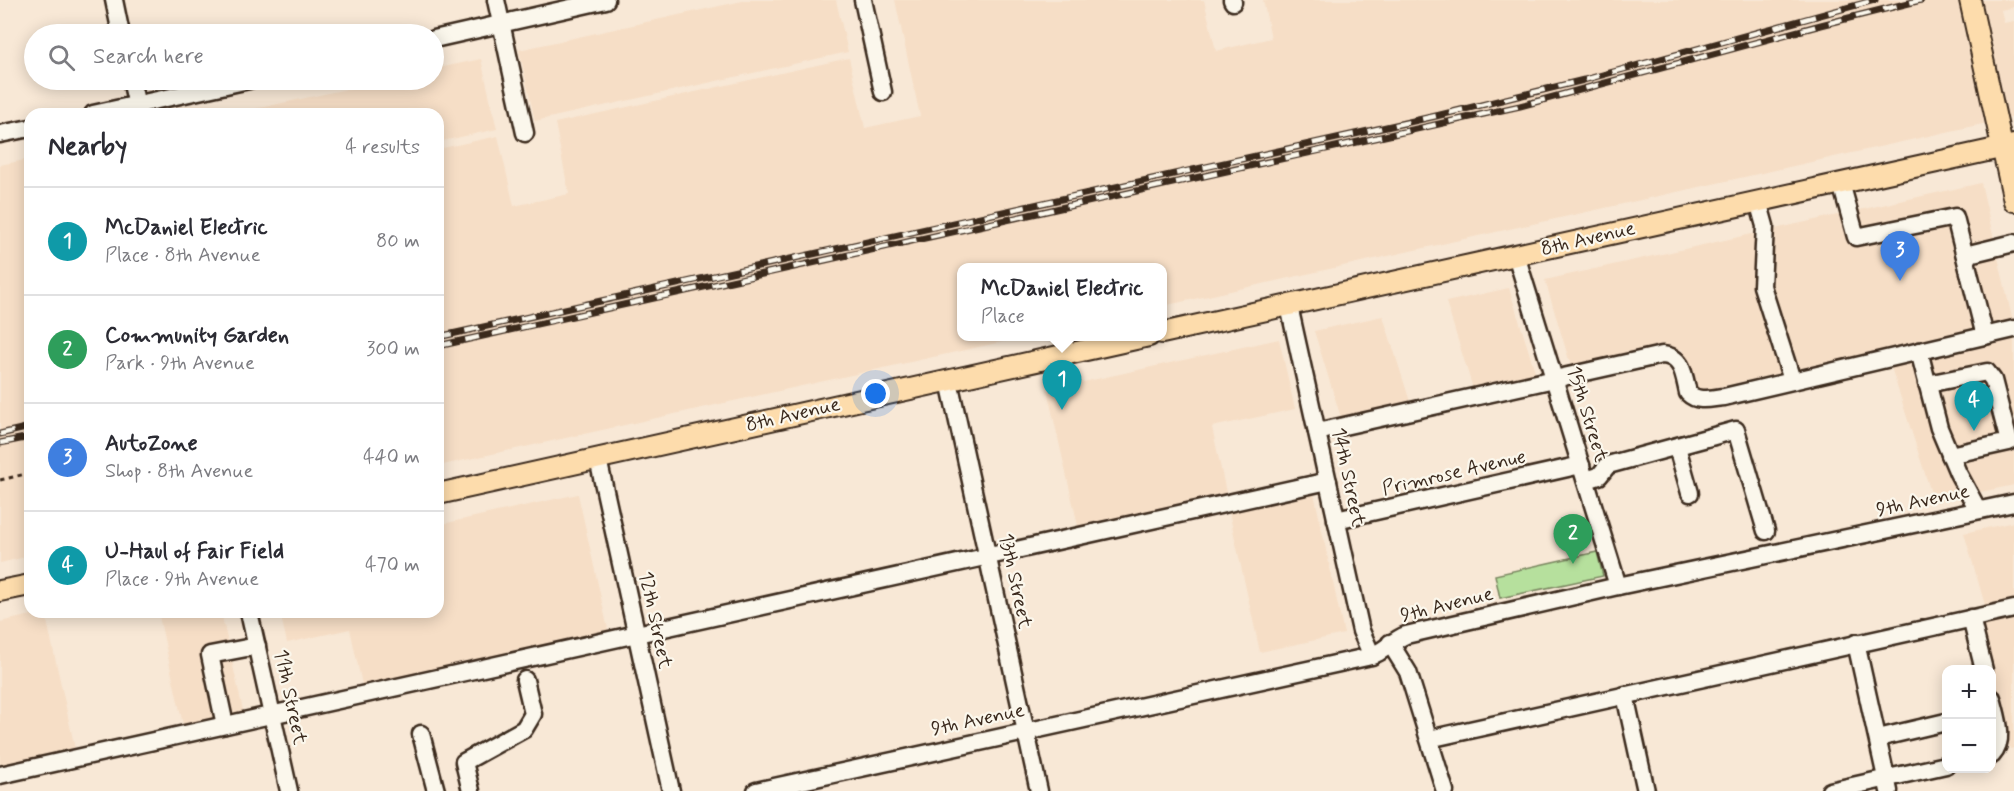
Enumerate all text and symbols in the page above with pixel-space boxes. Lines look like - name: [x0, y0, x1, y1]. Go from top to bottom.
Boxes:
- search box: [24, 24, 444, 90]
- icon: search: [45, 41, 78, 74]
- text: Search here: [93, 43, 204, 71]
- text: Nearby: [48, 130, 127, 164]
- text: 4 results: [345, 134, 420, 161]
- text: McDaniel Electric: [105, 214, 268, 242]
- street label: 8th Avenue: [1538, 215, 1638, 263]
- text: 1: [63, 228, 72, 255]
- text: 80 m: [376, 228, 420, 255]
- pin: 3: [1880, 232, 1920, 281]
- text: Place · 8th Avenue: [105, 242, 261, 269]
- popup: [957, 263, 1167, 341]
- text: McDaniel Electric: [981, 275, 1143, 303]
- text: Place: [981, 303, 1025, 330]
- text: Community Garden: [105, 322, 289, 350]
- text: 2: [63, 336, 72, 363]
- text: 300 m: [366, 336, 420, 363]
- text: Park · 9th Avenue: [105, 350, 255, 377]
- pin: 1: [1042, 360, 1082, 410]
- street label: 15th Street: [1560, 363, 1614, 466]
- your location: [861, 379, 890, 408]
- pin: 4: [1954, 382, 1994, 431]
- street label: 8th Avenue: [743, 391, 843, 439]
- street label: 14th Street: [1324, 425, 1372, 529]
- text: AutoZone: [105, 430, 198, 458]
- street label: Primrose Avenue: [1380, 443, 1528, 503]
- text: 3: [63, 444, 72, 471]
- text: 440 m: [363, 444, 420, 471]
- text: Shop · 8th Avenue: [105, 458, 253, 485]
- street label: 9th Avenue: [1874, 478, 1972, 524]
- pin: 2: [1554, 514, 1592, 564]
- street label: 13th Street: [992, 531, 1038, 631]
- text: U-Haul of Fair Field: [105, 538, 284, 566]
- text: 4: [62, 552, 73, 579]
- text: 470 m: [365, 552, 420, 579]
- text: Place · 9th Avenue: [105, 566, 259, 593]
- street label: 12th Street: [632, 569, 679, 671]
- street label: 9th Avenue: [1398, 580, 1496, 630]
- street label: 11th Street: [267, 647, 313, 748]
- map controls: [1942, 665, 1996, 773]
- button: +: [1942, 665, 1996, 719]
- street label: 9th Avenue: [929, 697, 1027, 743]
- button: −: [1942, 719, 1996, 773]

